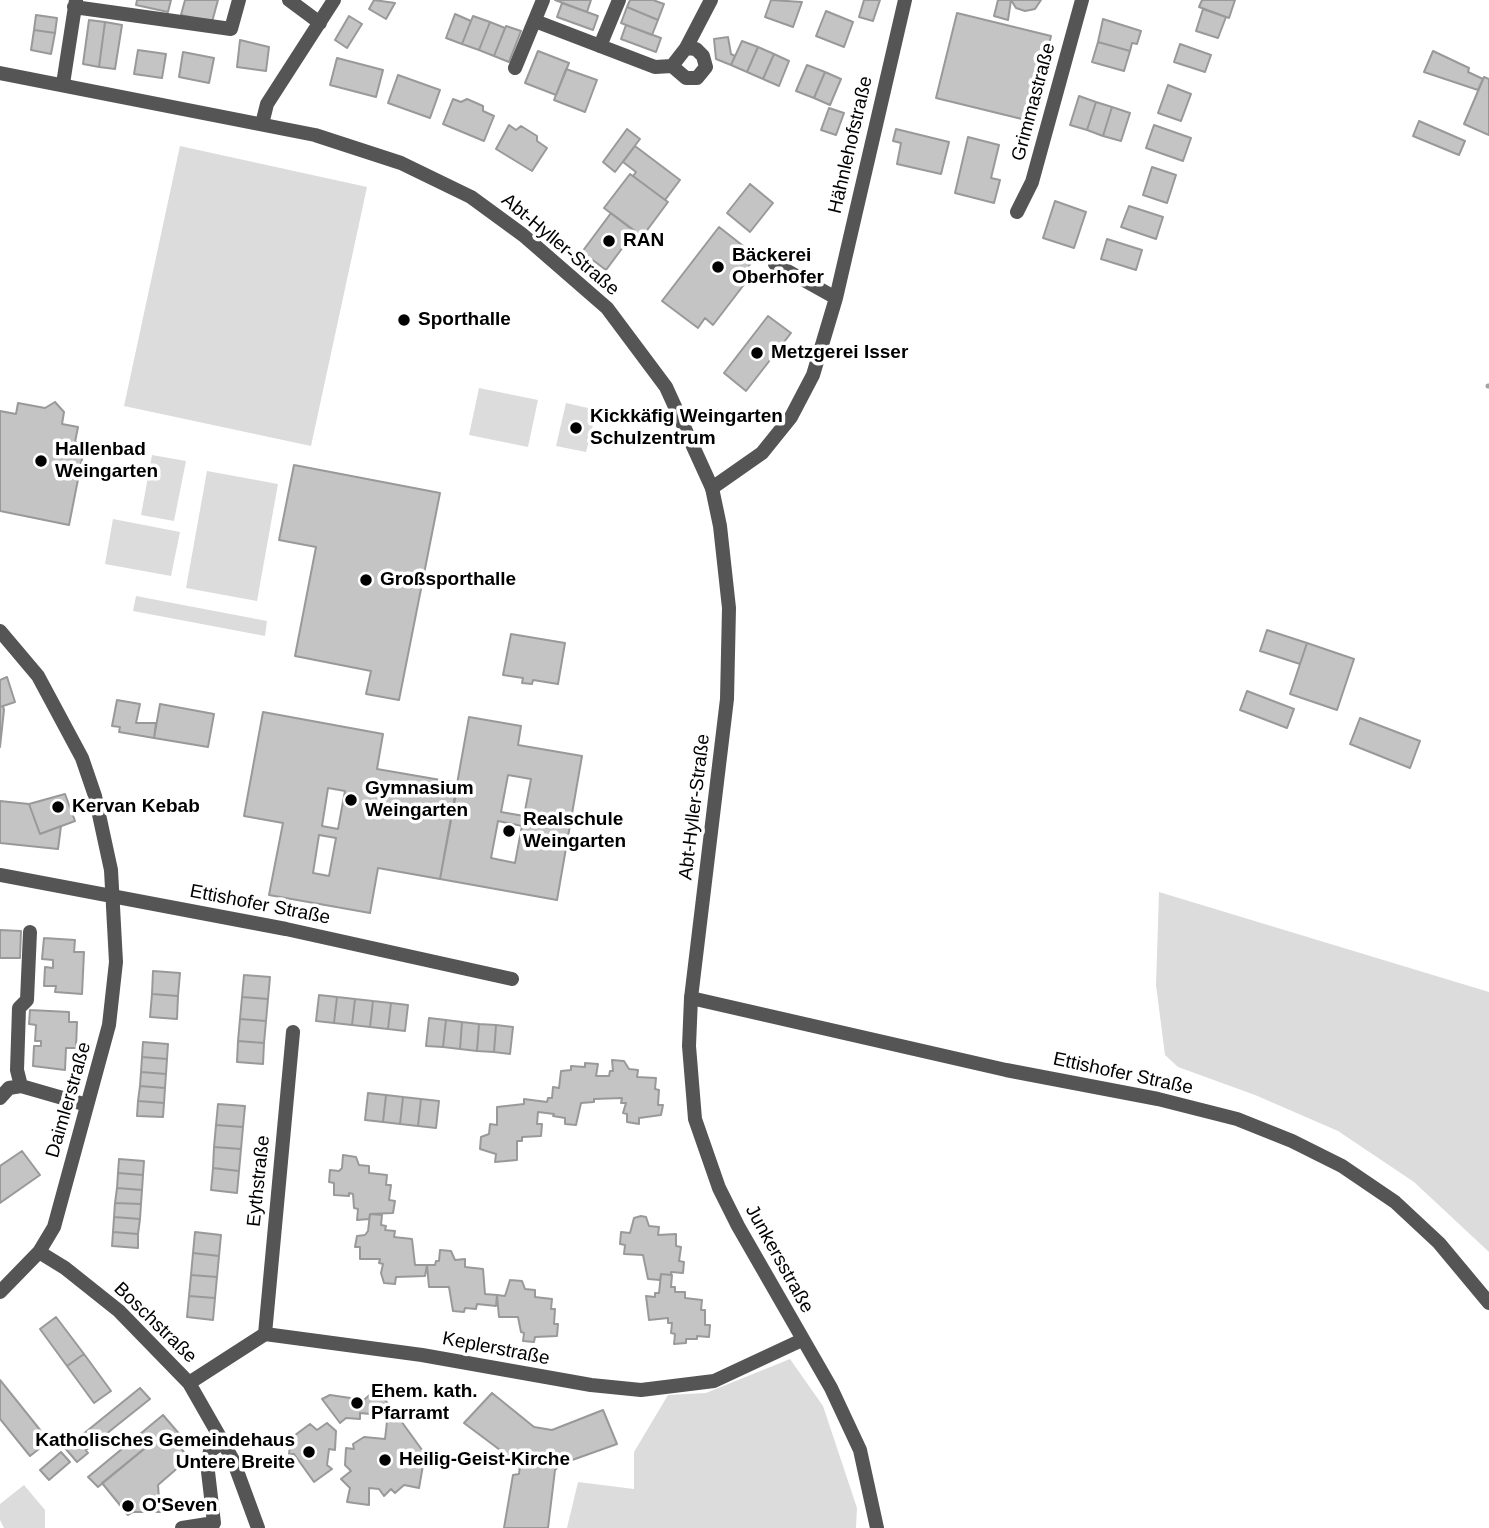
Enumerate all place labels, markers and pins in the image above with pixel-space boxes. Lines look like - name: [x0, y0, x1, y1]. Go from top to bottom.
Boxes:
- place label: RAN: [623, 230, 664, 252]
- marker: RAN: [601, 233, 617, 249]
- place label: Bäckerei Oberhofer: [732, 245, 824, 289]
- marker: Bäckerei Oberhofer: [710, 259, 726, 275]
- place label: Sporthalle: [418, 309, 511, 331]
- marker: Sporthalle: [396, 312, 412, 328]
- place label: Metzgerei Isser: [771, 342, 908, 364]
- marker: Metzgerei Isser: [749, 345, 765, 361]
- place label: Kickkäfig Weingarten Schulzentrum: [590, 406, 783, 450]
- marker: Kickkäfig Weingarten Schulzentrum: [568, 420, 584, 436]
- place label: Hallenbad Weingarten: [55, 439, 158, 483]
- marker: Hallenbad Weingarten: [33, 453, 49, 469]
- place label: Großsporthalle: [380, 569, 516, 591]
- marker: Großsporthalle: [358, 572, 374, 588]
- place label: Gymnasium Weingarten: [365, 778, 474, 822]
- marker: Gymnasium Weingarten: [343, 792, 359, 808]
- place label: Kervan Kebab: [72, 796, 200, 818]
- marker: Kervan Kebab: [50, 799, 66, 815]
- place label: Realschule Weingarten: [523, 809, 626, 853]
- marker: Realschule Weingarten: [501, 823, 517, 839]
- place label: Ehem. kath. Pfarramt: [371, 1381, 478, 1425]
- marker: Ehem. kath. Pfarramt: [349, 1395, 365, 1411]
- place label: Katholisches Gemeindehaus Untere Breite: [35, 1430, 295, 1474]
- marker: Katholisches Gemeindehaus Untere Breite: [301, 1444, 317, 1460]
- place label: Heilig-Geist-Kirche: [399, 1449, 570, 1471]
- marker: Heilig-Geist-Kirche: [377, 1452, 393, 1468]
- place label: O'Seven: [142, 1495, 217, 1517]
- marker: O'Seven: [120, 1498, 136, 1514]

